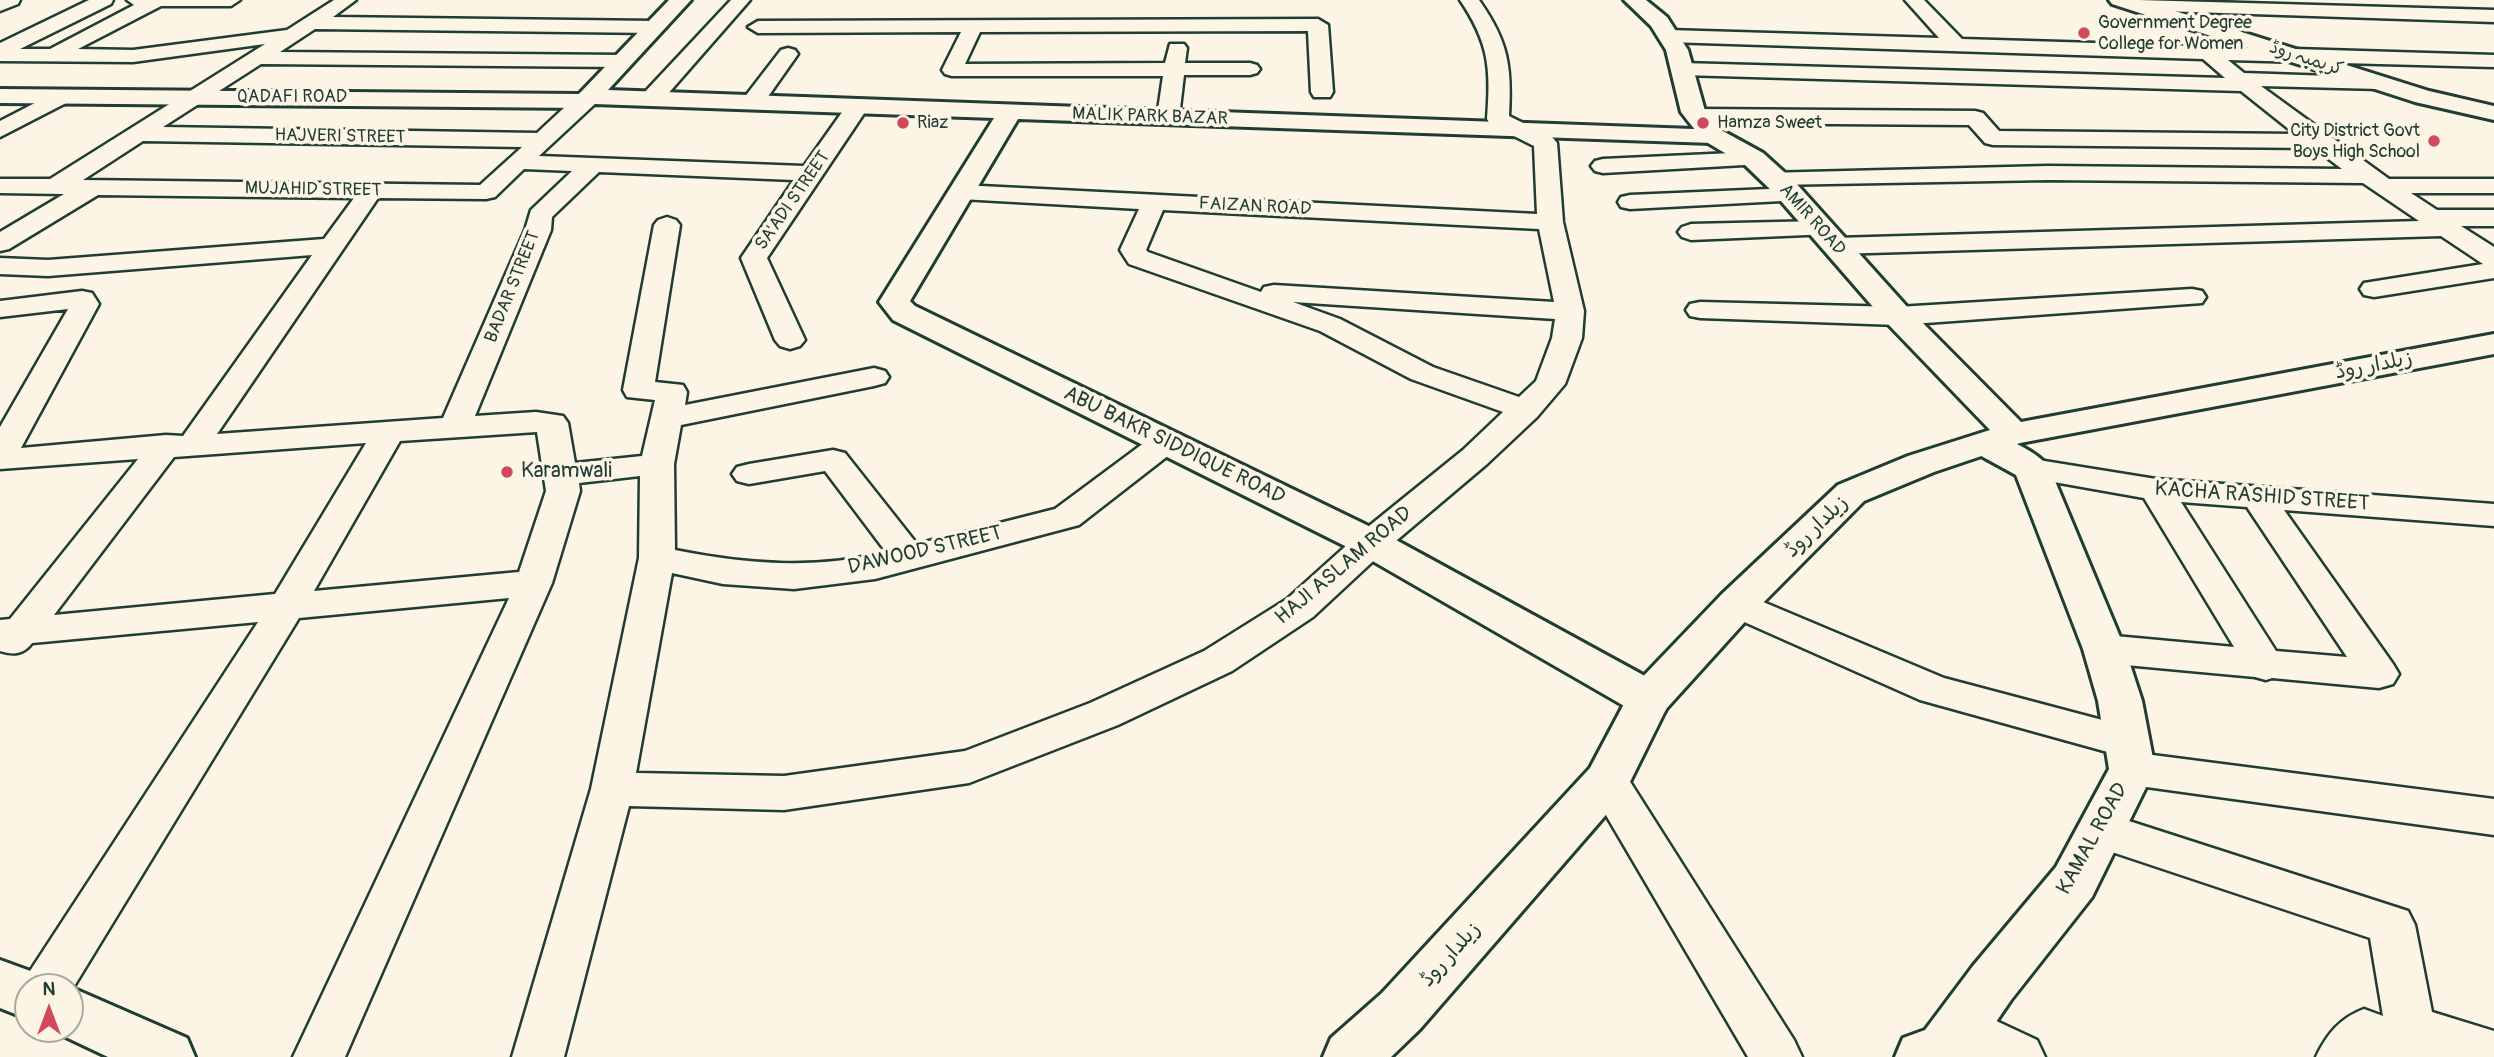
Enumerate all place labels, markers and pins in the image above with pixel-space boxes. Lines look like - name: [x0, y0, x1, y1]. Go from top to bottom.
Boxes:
- place label: Government Degree College for Women: [2098, 12, 2252, 54]
- marker: Government Degree College for Women: [2076, 25, 2092, 41]
- place label: Riaz: [917, 112, 948, 134]
- place label: Hamza Sweet: [1717, 112, 1822, 134]
- marker: Riaz: [895, 115, 911, 131]
- marker: Hamza Sweet: [1695, 115, 1711, 131]
- place label: City District Govt Boys High School: [2290, 120, 2420, 162]
- marker: City District Govt Boys High School: [2426, 133, 2442, 149]
- place label: Karamwali: [521, 459, 612, 485]
- marker: Karamwali: [499, 464, 515, 480]

